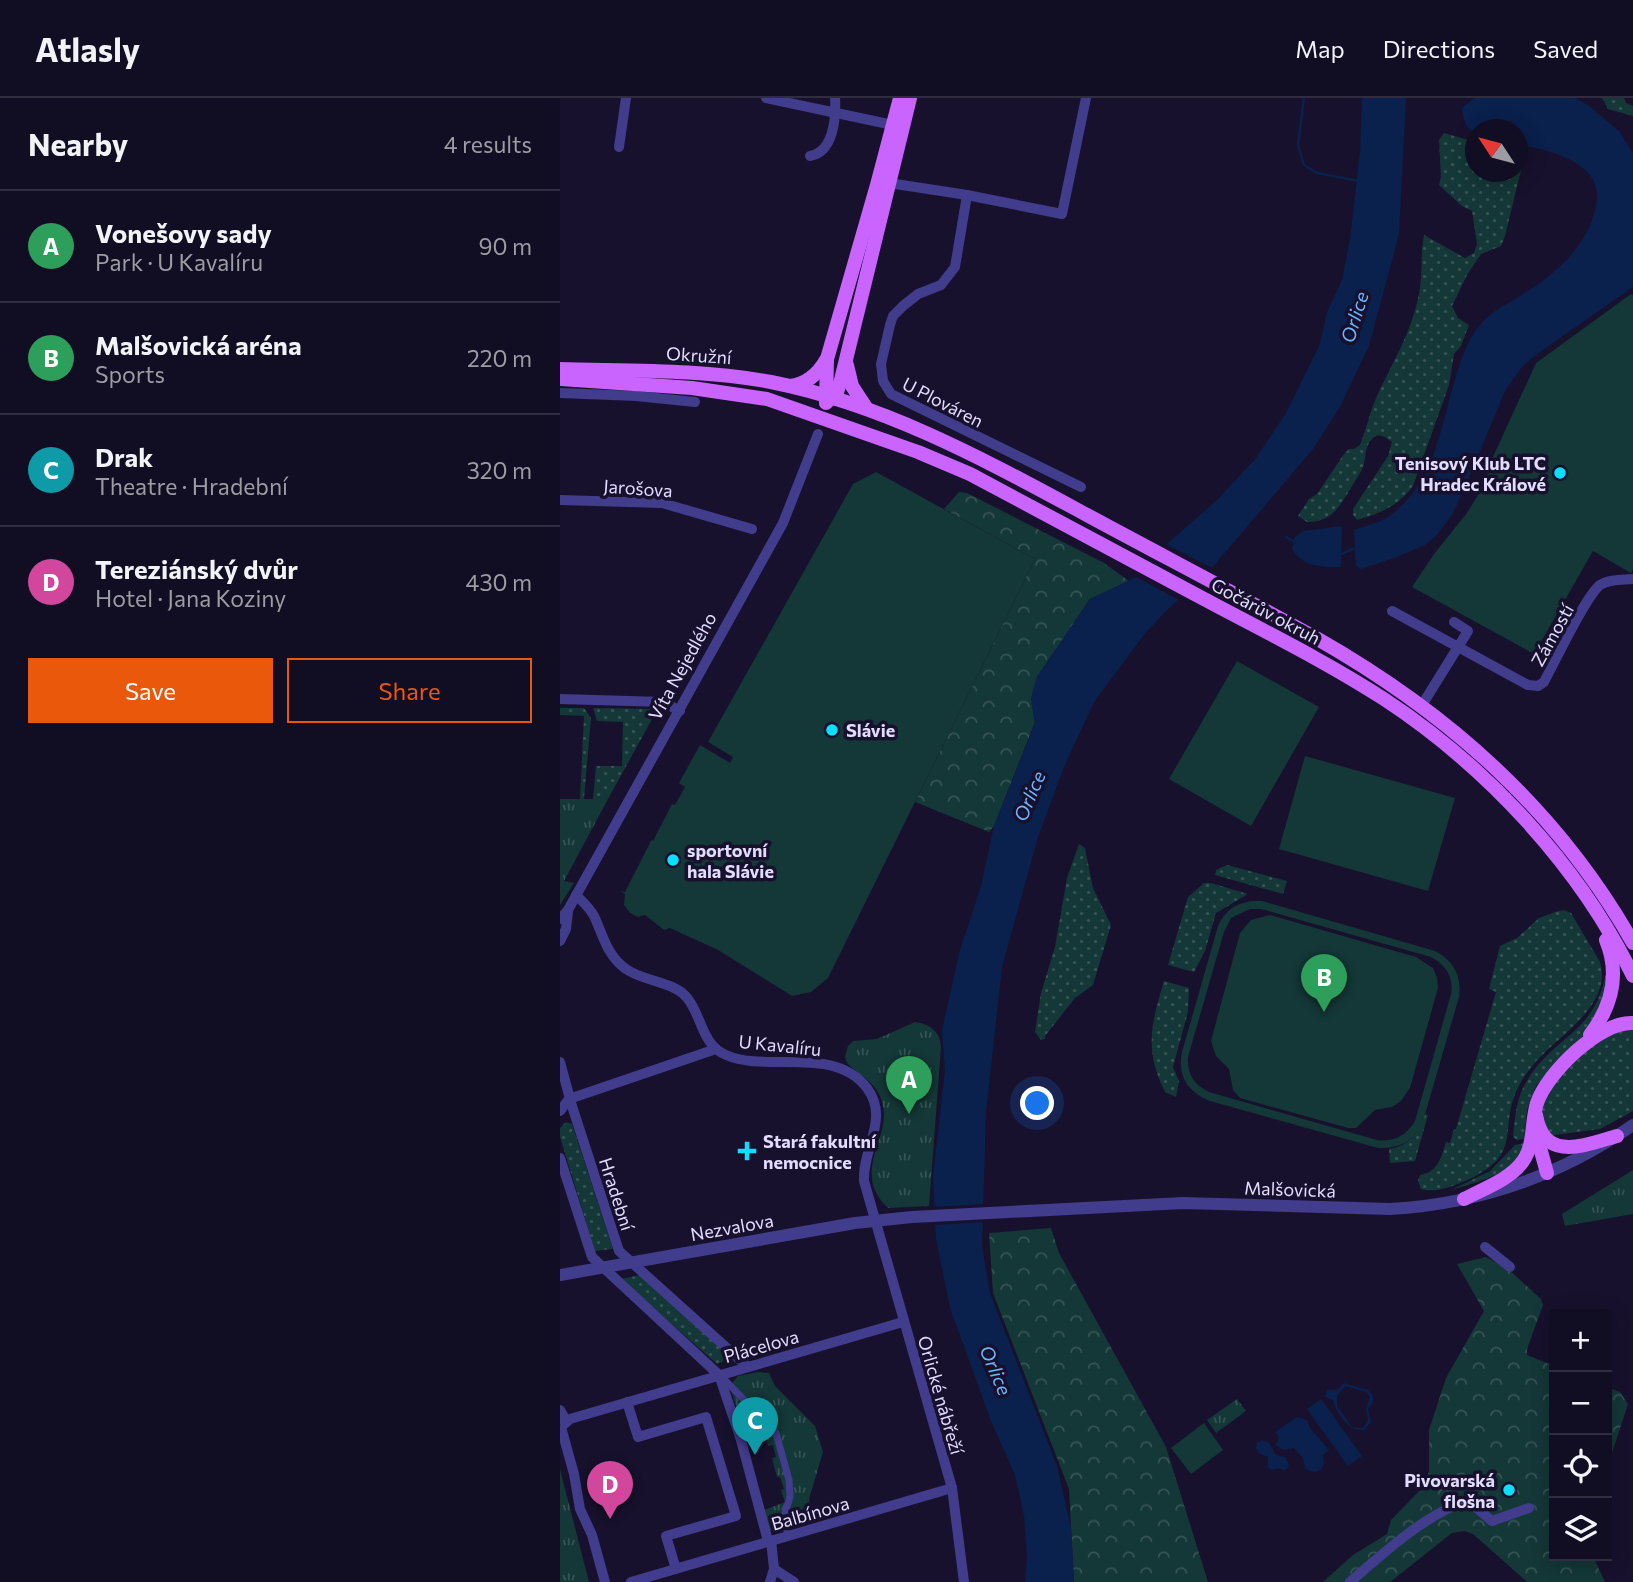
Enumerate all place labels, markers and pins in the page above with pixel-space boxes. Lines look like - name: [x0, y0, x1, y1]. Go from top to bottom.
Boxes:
- place label: Tenisový Klub LTC Hradec Králové: [1395, 452, 1546, 495]
- marker: Tenisový Klub LTC Hradec Králové: [1552, 465, 1568, 481]
- place label: Slávie: [846, 719, 895, 741]
- marker: Slávie: [824, 722, 840, 738]
- place label: sportovní hala Slávie: [687, 839, 774, 882]
- marker: sportovní hala Slávie: [665, 852, 681, 868]
- pin: B: [1301, 954, 1347, 1012]
- pin: A: [886, 1056, 932, 1114]
- place label: Stará fakultní nemocnice: [763, 1130, 877, 1173]
- marker: Stará fakultní nemocnice: [737, 1141, 757, 1161]
- pin: C: [732, 1397, 778, 1455]
- pin: D: [587, 1461, 633, 1519]
- place label: Pivovarská flošna: [1404, 1469, 1495, 1512]
- marker: Pivovarská flošna: [1501, 1482, 1517, 1498]

